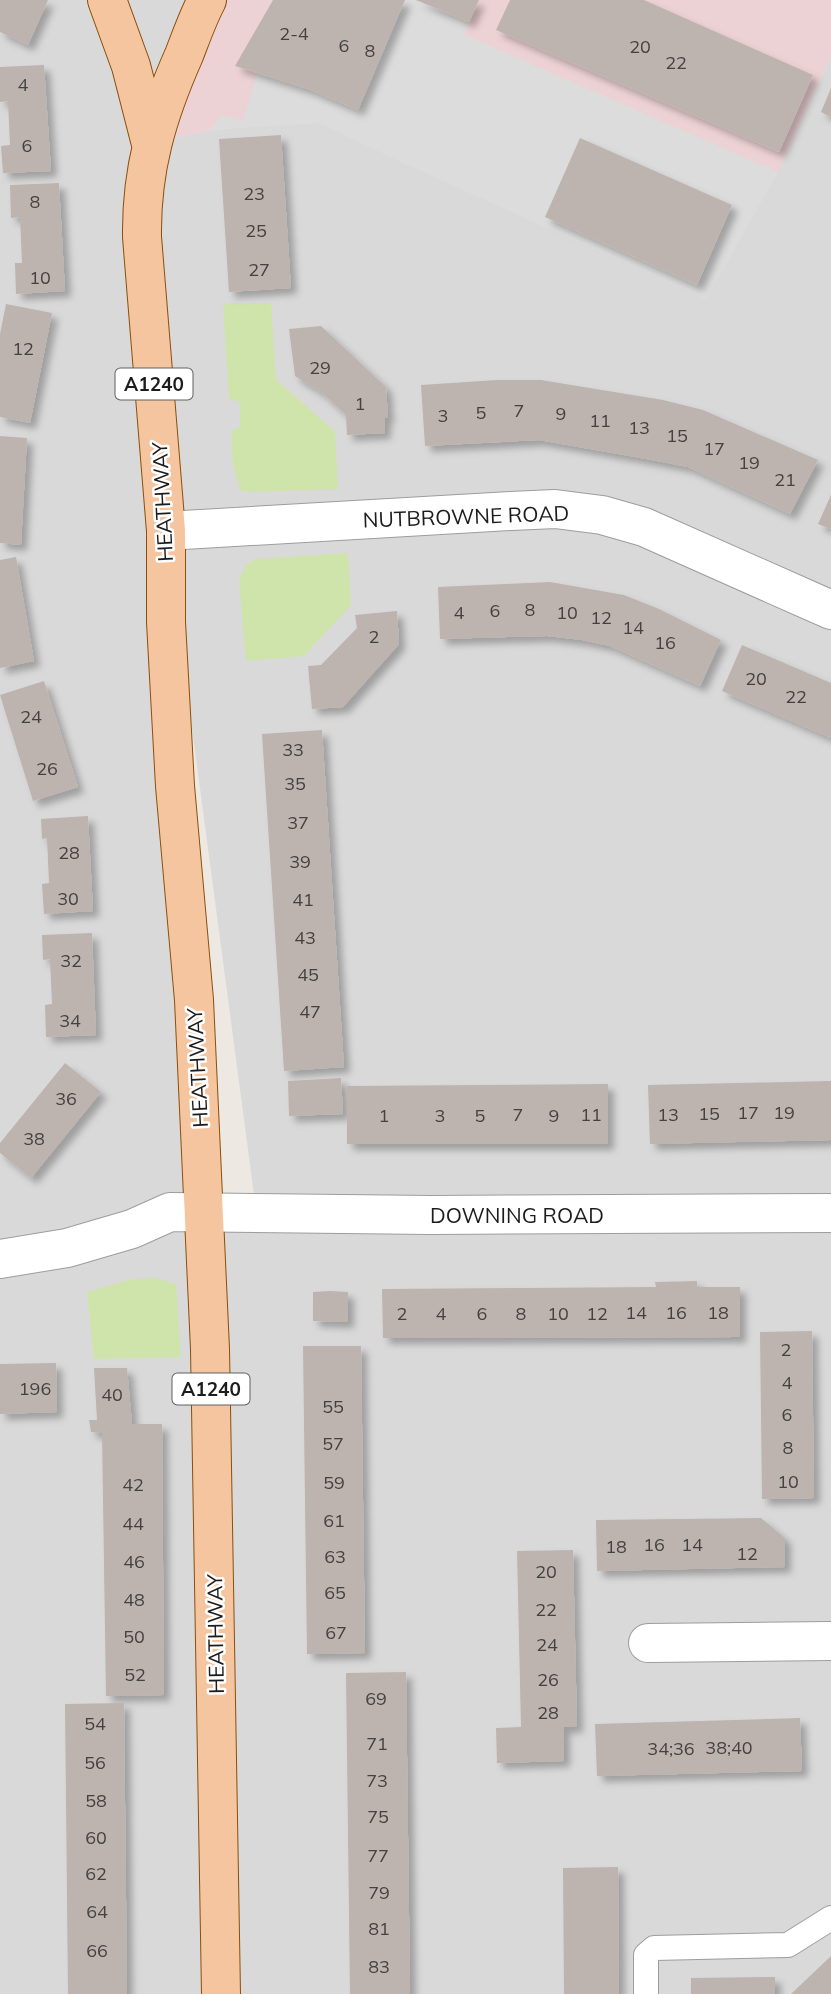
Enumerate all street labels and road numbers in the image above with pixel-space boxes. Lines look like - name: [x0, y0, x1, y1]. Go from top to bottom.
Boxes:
- road number: A1240: [116, 368, 192, 400]
- street label: HEATHWAY: [146, 441, 178, 562]
- street label: NUTBROWNE ROAD: [362, 499, 570, 533]
- street label: HEATHWAY: [181, 1007, 213, 1128]
- street label: DOWNING ROAD: [430, 1202, 604, 1228]
- road number: A1240: [172, 1373, 249, 1404]
- street label: HEATHWAY: [201, 1574, 229, 1694]

